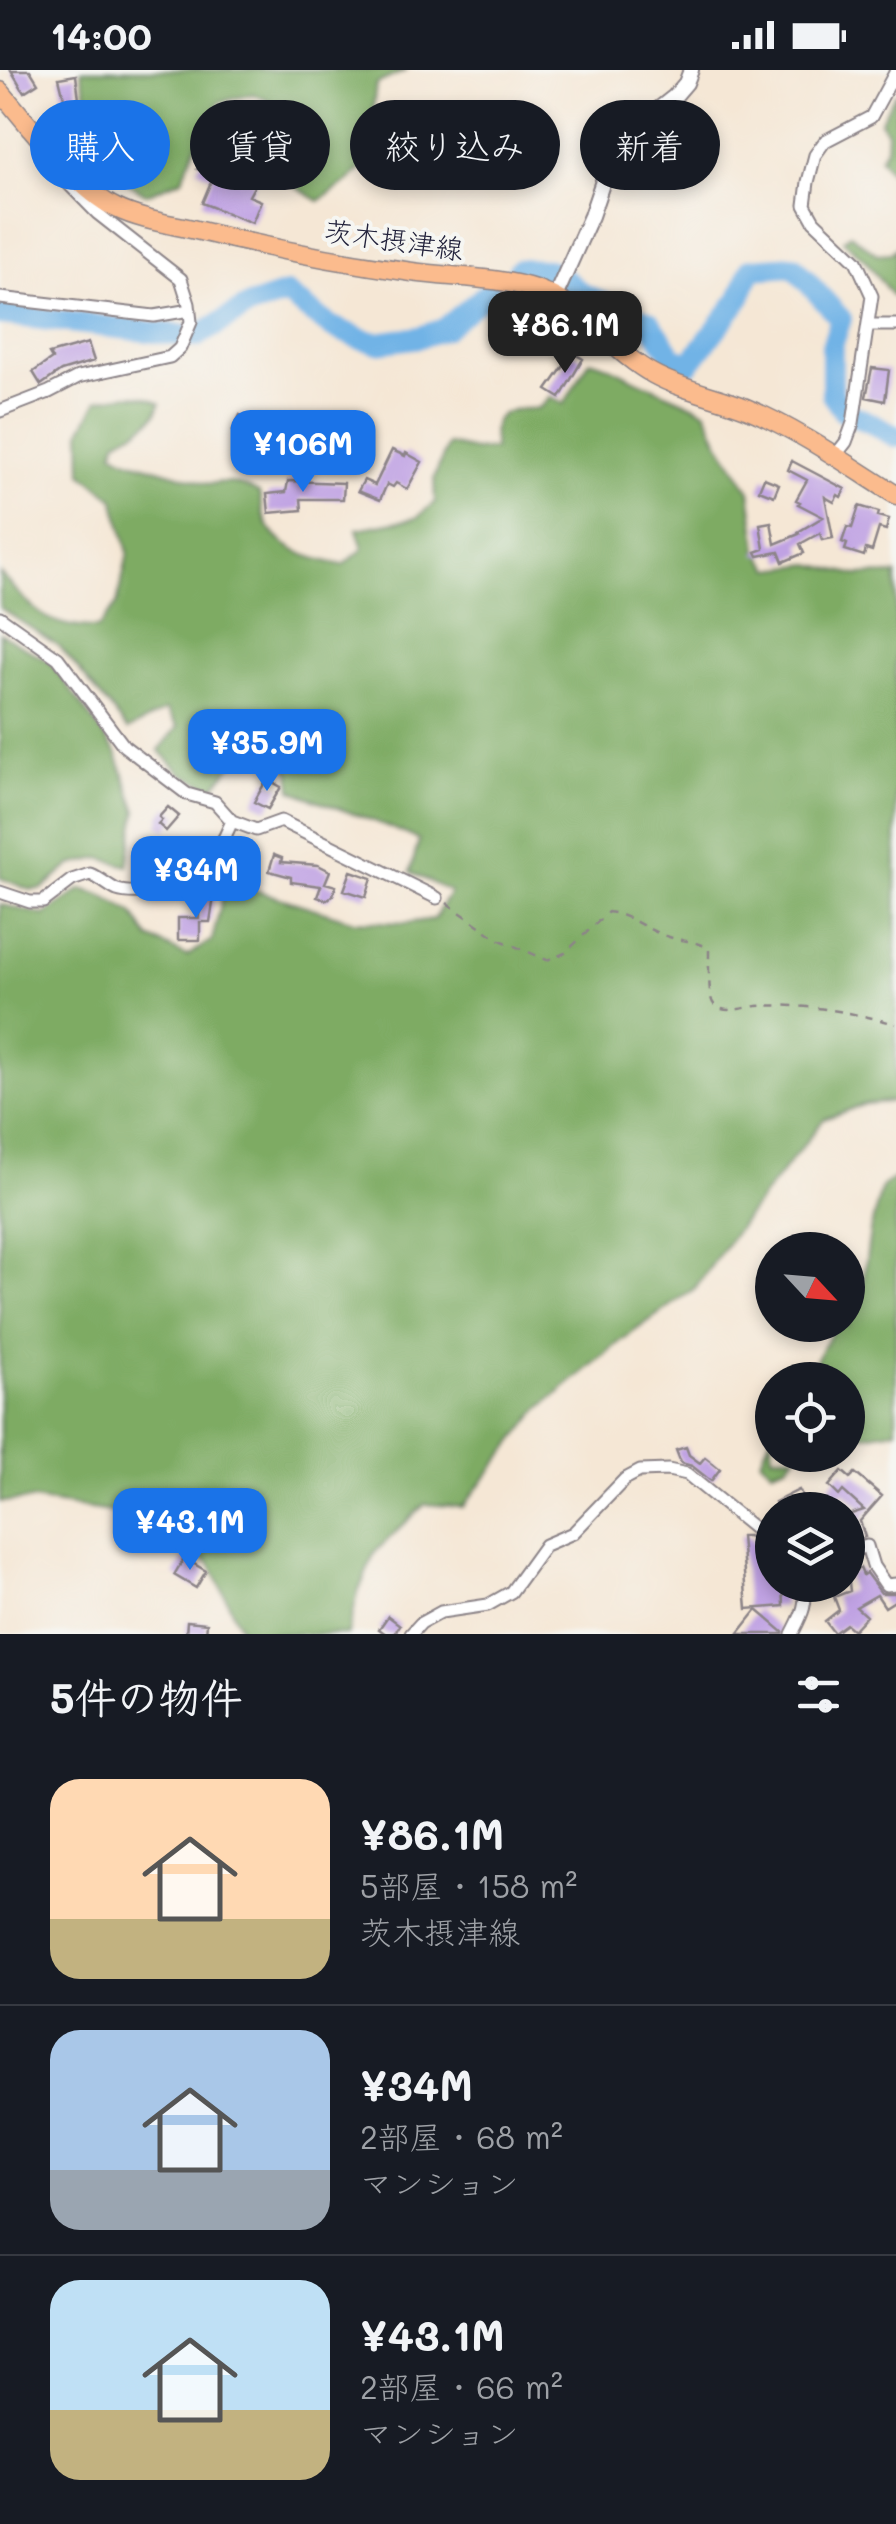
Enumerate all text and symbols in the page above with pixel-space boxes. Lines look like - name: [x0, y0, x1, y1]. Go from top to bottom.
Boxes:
- text: 14:00: [50, 10, 152, 60]
- chip: 購入: [30, 100, 170, 190]
- chip: 賃貸: [190, 100, 330, 190]
- chip: 絞り込み: [350, 100, 560, 190]
- chip: 新着: [580, 100, 720, 190]
- street label: 茨木摂津線: [322, 211, 466, 267]
- pin: ¥86.1M: [484, 291, 646, 376]
- text: ¥86.1M: [510, 302, 620, 344]
- pin: ¥106M: [233, 410, 373, 495]
- text: ¥106M: [253, 421, 353, 463]
- pin: ¥35.9M: [186, 709, 348, 794]
- text: ¥35.9M: [210, 720, 324, 762]
- pin: ¥34M: [137, 836, 255, 921]
- text: ¥34M: [153, 847, 239, 889]
- north arrow: [755, 1232, 865, 1342]
- map controls: [755, 1232, 865, 1602]
- button: locate: [755, 1362, 865, 1472]
- pin: ¥43.1M: [109, 1488, 271, 1573]
- button: layers: [755, 1492, 865, 1602]
- text: ¥43.1M: [135, 1499, 245, 1541]
- icon: filters: [791, 1667, 846, 1722]
- text: 5件の物件: [50, 1669, 243, 1724]
- text: ¥86.1M: [360, 1806, 504, 1861]
- icon: home: [130, 1819, 250, 1939]
- text: 5部屋 · 158 m²: [360, 1864, 577, 1906]
- text: 茨木摂津線: [360, 1910, 520, 1952]
- text: ¥34M: [360, 2057, 473, 2112]
- icon: home: [130, 2070, 250, 2190]
- text: 2部屋 · 68 m²: [360, 2115, 563, 2157]
- text: マンション: [360, 2161, 519, 2203]
- text: ¥43.1M: [360, 2307, 505, 2362]
- icon: home: [130, 2320, 250, 2440]
- text: 2部屋 · 66 m²: [360, 2365, 563, 2407]
- text: マンション: [360, 2411, 519, 2453]

